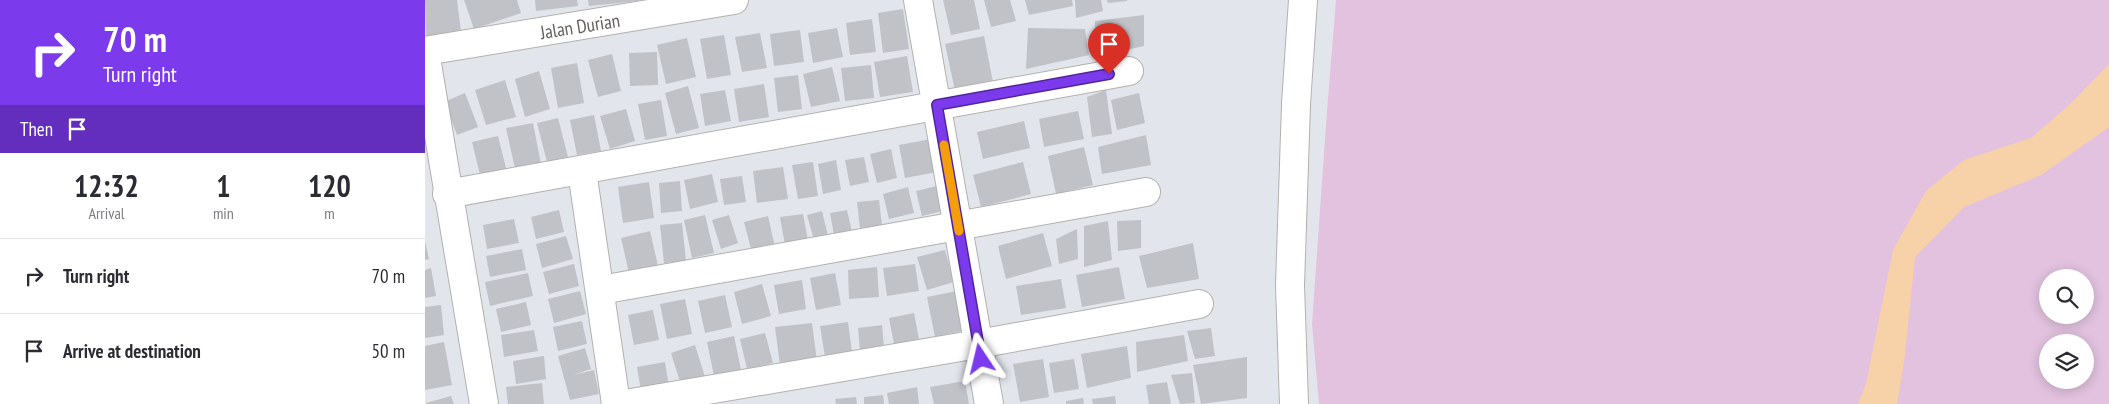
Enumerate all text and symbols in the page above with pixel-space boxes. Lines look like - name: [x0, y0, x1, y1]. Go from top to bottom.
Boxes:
- street label: Jalan Durian: [538, 8, 621, 44]
- text: 70 m: [103, 16, 167, 62]
- icon: right: [20, 20, 85, 85]
- pin: [1088, 23, 1130, 74]
- icon: arrive: [1095, 30, 1123, 58]
- text: Turn right: [103, 60, 177, 88]
- icon: arrive: [63, 115, 91, 143]
- text: Then: [20, 117, 53, 141]
- text: 12:32: [74, 166, 139, 205]
- text: 1: [216, 166, 231, 205]
- text: 120: [308, 166, 351, 205]
- text: Arrival: [88, 203, 125, 223]
- text: min: [213, 203, 234, 223]
- text: m: [324, 203, 335, 223]
- icon: right: [20, 262, 48, 290]
- text: Turn right: [63, 264, 129, 288]
- text: 70 m: [372, 264, 405, 288]
- map controls: [2039, 269, 2094, 389]
- button: search: [2039, 269, 2094, 324]
- position arrow: [954, 332, 1006, 384]
- button: layers: [2039, 334, 2094, 389]
- icon: arrive: [20, 337, 48, 365]
- text: Arrive at destination: [63, 339, 201, 363]
- text: 50 m: [372, 339, 405, 363]

